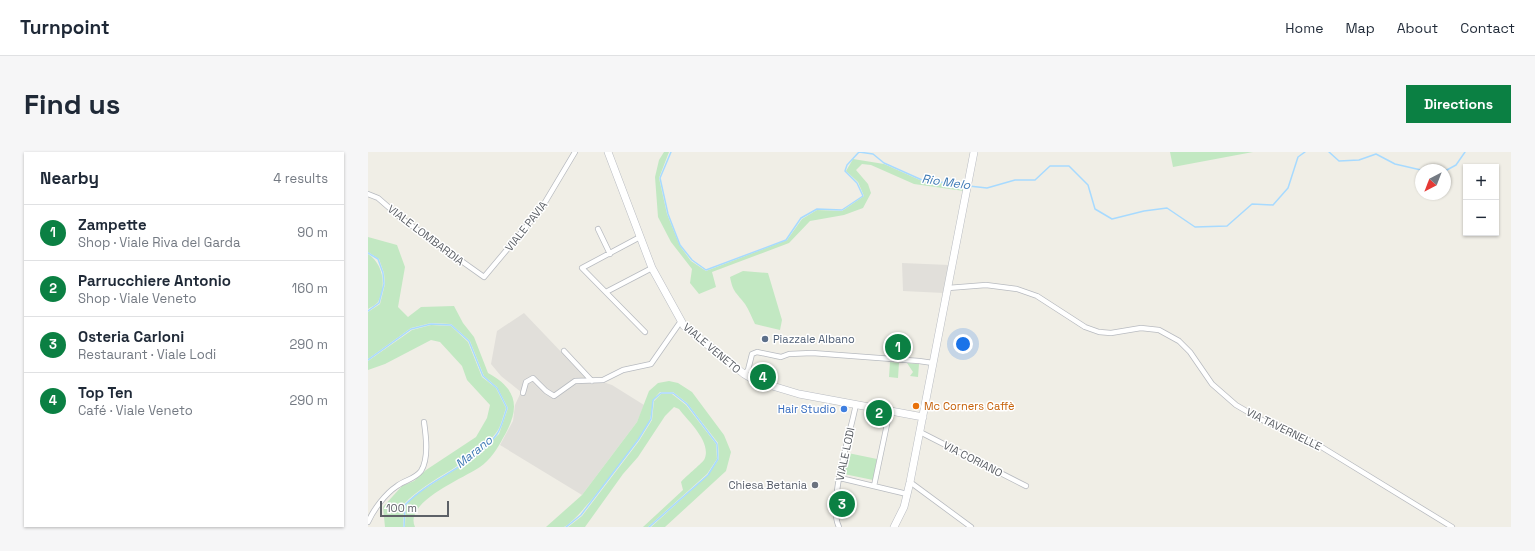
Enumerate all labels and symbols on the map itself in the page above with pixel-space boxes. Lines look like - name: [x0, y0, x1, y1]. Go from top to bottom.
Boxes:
- north arrow: [1415, 164, 1451, 200]
- water label: Rio Melo: [921, 171, 972, 193]
- street label: VIALE PAVIA: [502, 198, 550, 254]
- street label: VIALE LOMBARDIA: [385, 202, 467, 268]
- street label: VIALE VENETO: [680, 320, 744, 376]
- place label: Piazzale Albano: [773, 332, 855, 346]
- pin: 1: [885, 332, 911, 362]
- marker: Piazzale Albano: [760, 334, 770, 344]
- your location: [953, 334, 973, 354]
- pin: 4: [750, 362, 776, 392]
- pin: 2: [866, 398, 892, 428]
- place label: Mc Corners Caffè: [924, 399, 1015, 413]
- marker: Mc Corners Caffè: [911, 401, 921, 411]
- place label: Hair Studio: [778, 402, 836, 416]
- marker: Hair Studio: [839, 404, 849, 414]
- street label: VIA TAVERNELLE: [1244, 405, 1324, 453]
- street label: VIALE LODI: [833, 426, 857, 482]
- water label: Marano: [452, 432, 496, 472]
- street label: VIA CORIANO: [941, 438, 1005, 480]
- place label: Chiesa Betania: [728, 478, 808, 492]
- marker: Chiesa Betania: [810, 480, 820, 490]
- pin: 3: [829, 489, 855, 519]
- scale bar: [380, 499, 449, 518]

